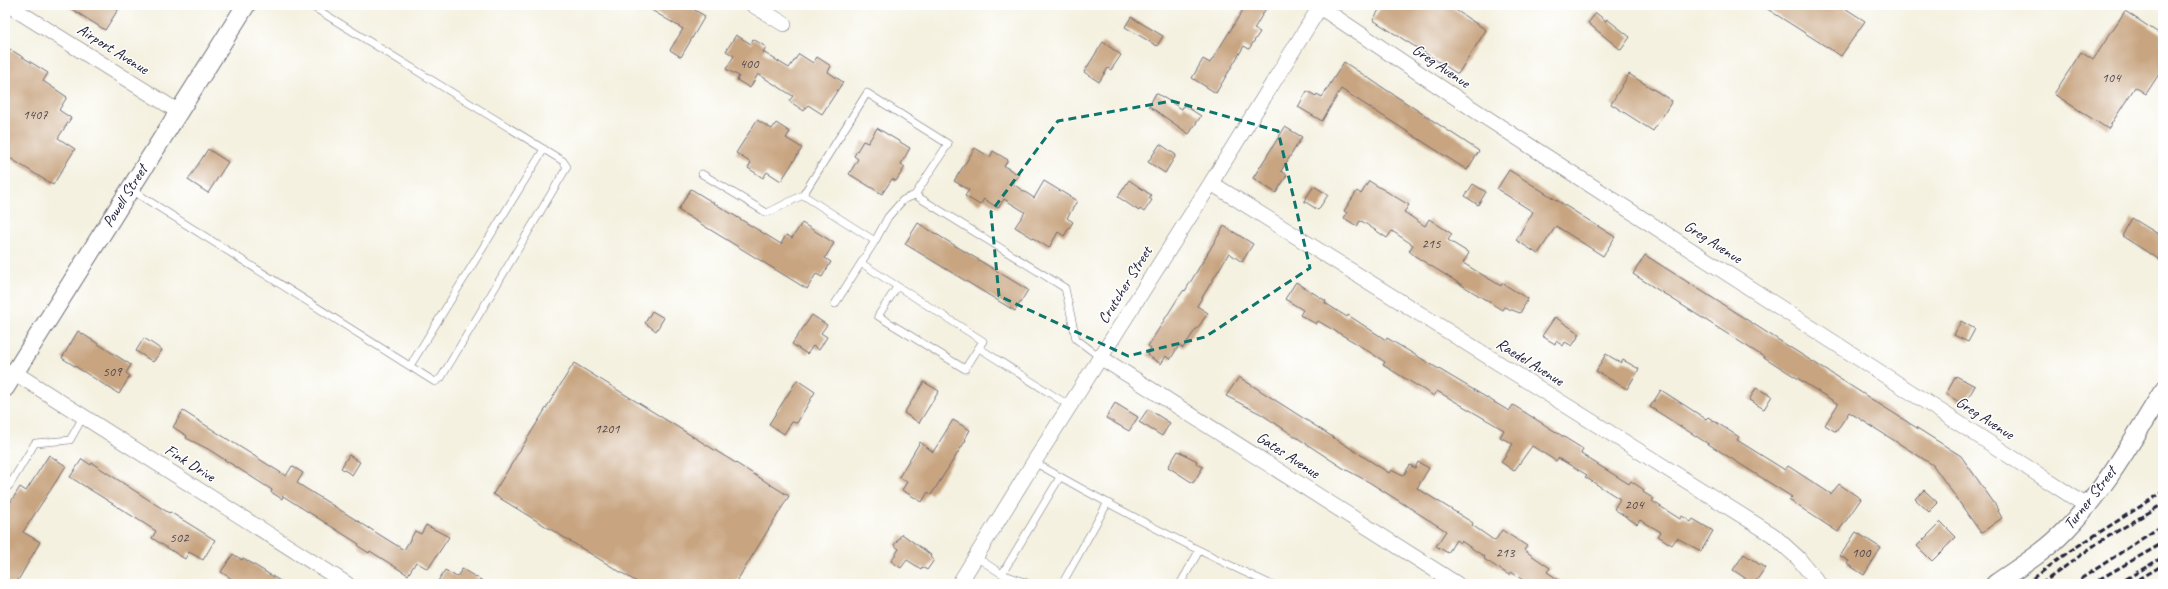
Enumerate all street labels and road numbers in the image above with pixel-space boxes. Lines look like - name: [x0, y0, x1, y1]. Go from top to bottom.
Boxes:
- street label: Airport Avenue: [74, 19, 154, 80]
- street label: Greg Avenue: [1408, 39, 1475, 94]
- street label: Powell Street: [98, 159, 153, 231]
- street label: Greg Avenue: [1680, 216, 1747, 269]
- street label: Crutcher Street: [1093, 241, 1158, 327]
- street label: Raedel Avenue: [1493, 334, 1569, 391]
- street label: Greg Avenue: [1952, 392, 2019, 445]
- street label: Gates Avenue: [1253, 427, 1325, 484]
- street label: Fink Drive: [161, 440, 220, 487]
- street label: Turner Street: [2059, 460, 2122, 533]

